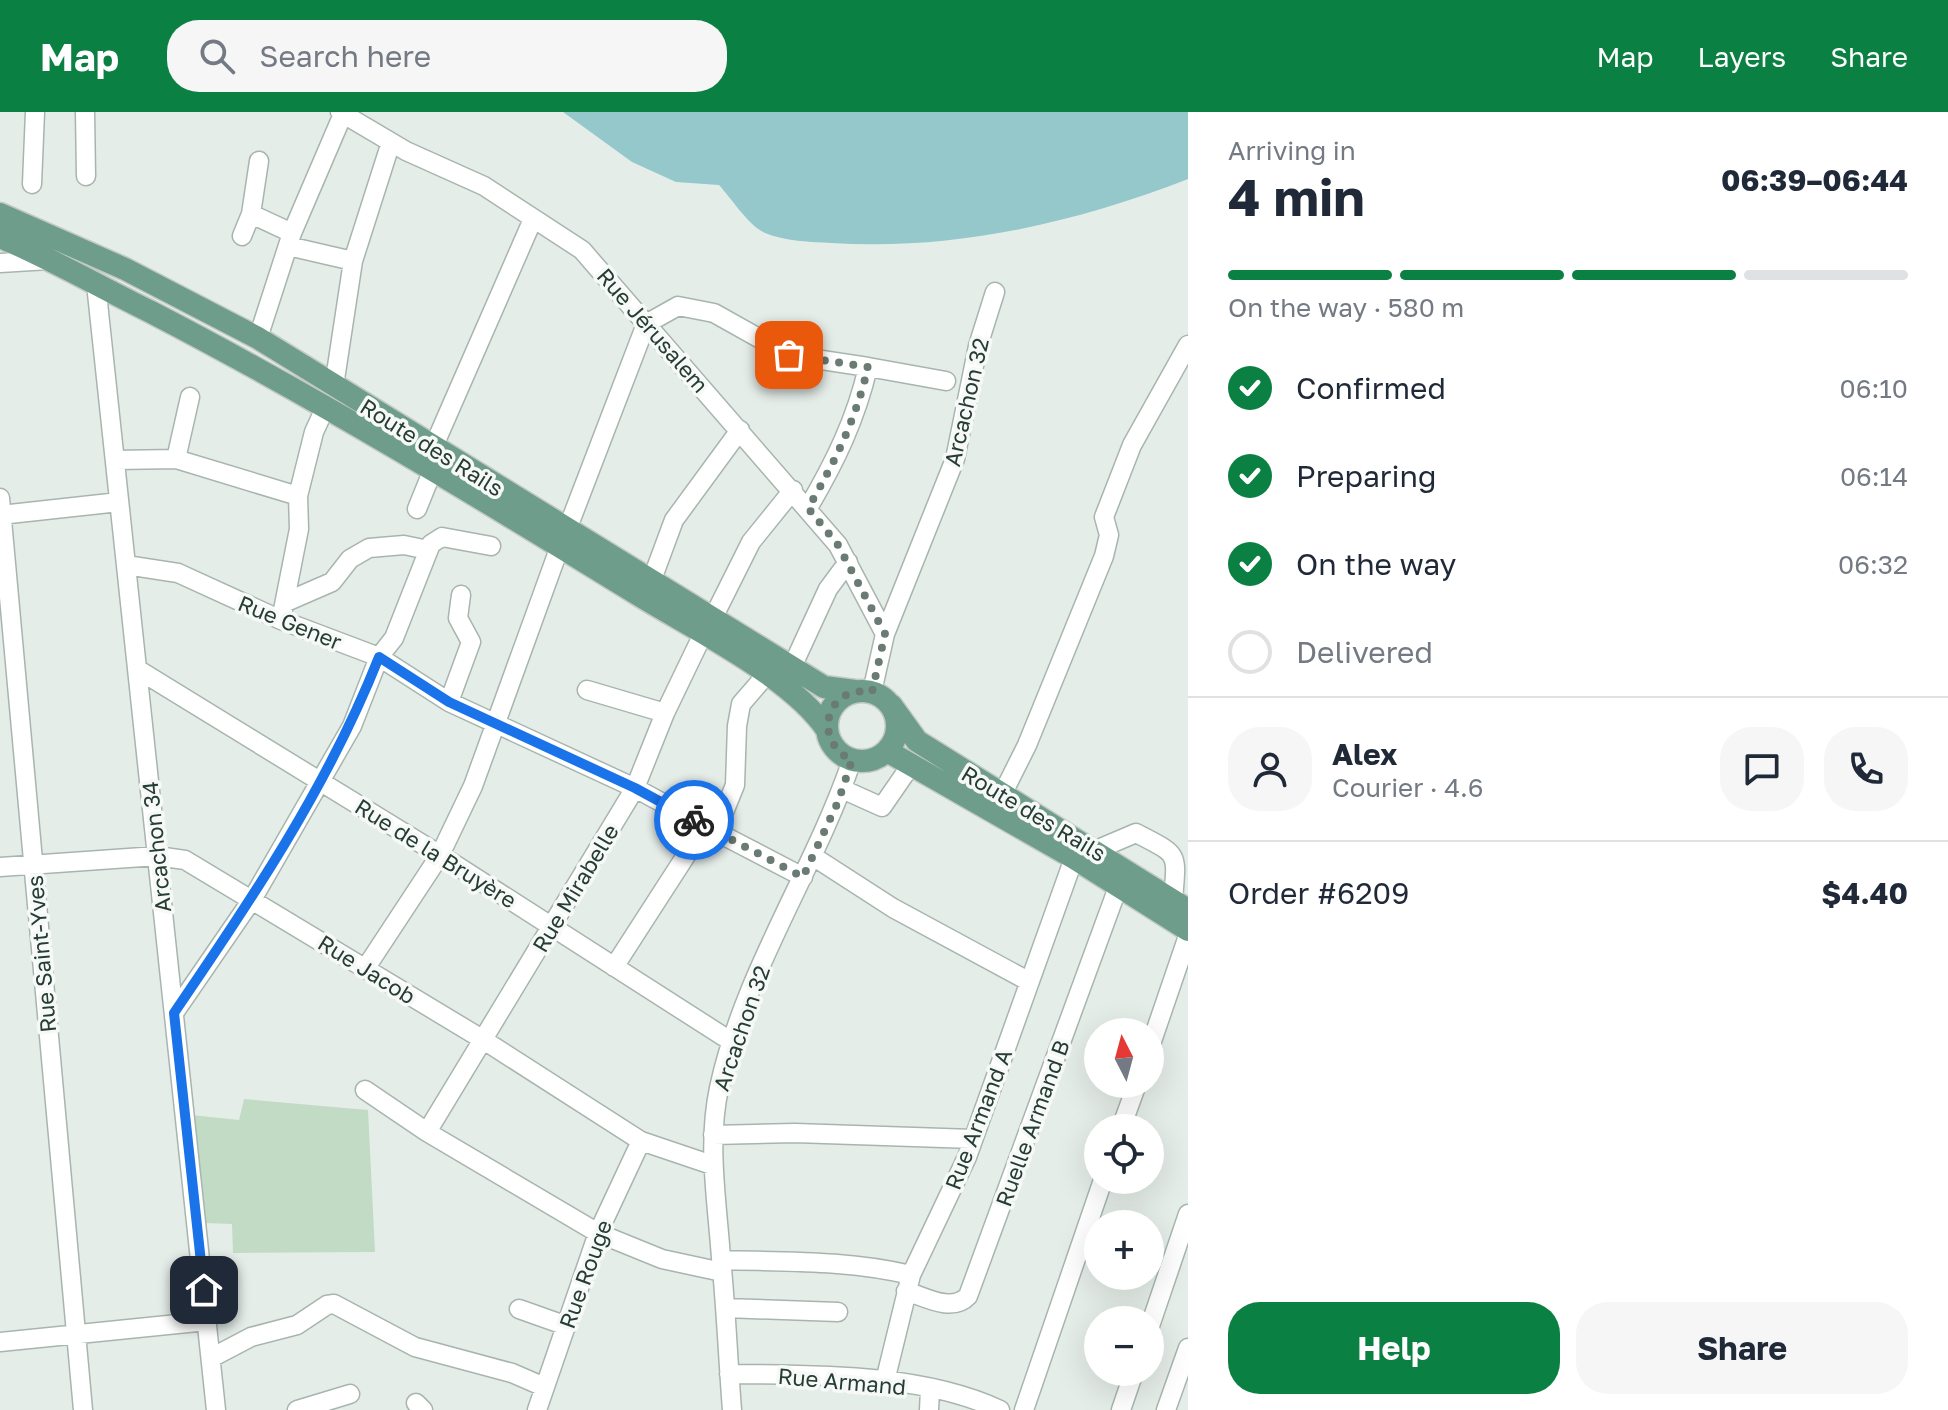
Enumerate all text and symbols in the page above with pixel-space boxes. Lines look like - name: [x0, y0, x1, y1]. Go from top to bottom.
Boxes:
- search box: [167, 20, 727, 92]
- text: Map: [40, 34, 119, 79]
- icon: search: [195, 34, 239, 78]
- text: Search here: [259, 38, 431, 74]
- text: Map: [1596, 40, 1654, 73]
- text: Layers: [1698, 40, 1786, 73]
- text: Share: [1830, 40, 1908, 73]
- text: Arriving in: [1228, 135, 1356, 166]
- text: 06:39–06:44: [1721, 162, 1908, 198]
- text: 4 min: [1228, 165, 1365, 227]
- street label: Rue Jérusalem: [592, 262, 714, 398]
- text: On the way · 580 m: [1228, 292, 1464, 323]
- pin: [755, 321, 823, 389]
- icon: bag: [767, 333, 811, 377]
- street label: Arcachon 32: [938, 335, 994, 469]
- icon: check: [1228, 366, 1272, 410]
- text: Confirmed: [1296, 370, 1446, 406]
- text: 06:10: [1840, 373, 1908, 404]
- street label: Route des Rails: [356, 392, 508, 502]
- icon: check: [1228, 454, 1272, 498]
- text: Preparing: [1296, 458, 1437, 494]
- text: 06:14: [1840, 461, 1908, 492]
- icon: check: [1228, 542, 1272, 586]
- text: On the way: [1296, 546, 1456, 582]
- text: 06:32: [1838, 549, 1908, 580]
- street label: Rue Gener: [234, 589, 346, 655]
- text: Delivered: [1296, 634, 1433, 670]
- button: person: [1228, 727, 1312, 811]
- button: chat: [1720, 727, 1804, 811]
- button: phone: [1824, 727, 1908, 811]
- text: Alex: [1332, 736, 1397, 772]
- street label: Route des Rails: [957, 759, 1111, 867]
- text: Courier · 4.6: [1332, 772, 1484, 803]
- street label: Arcachon 34: [136, 780, 176, 914]
- courier: [654, 780, 734, 860]
- street label: Rue de la Bruyère: [350, 792, 522, 914]
- icon: bike: [672, 798, 716, 842]
- street label: Rue Mirabelle: [526, 819, 624, 957]
- street label: Rue Saint-Yves: [21, 874, 61, 1034]
- text: Order #6209: [1228, 875, 1409, 911]
- text: $4.40: [1821, 875, 1908, 911]
- street label: Rue Jacob: [313, 929, 421, 1009]
- street label: Arcachon 32: [707, 962, 775, 1094]
- north arrow: [1084, 1018, 1164, 1098]
- map controls: [1084, 1018, 1164, 1386]
- street label: Ruelle Armand B: [989, 1036, 1075, 1210]
- street label: Rue Armand A: [939, 1045, 1017, 1193]
- button: locate: [1084, 1114, 1164, 1194]
- button: +: [1084, 1210, 1164, 1290]
- street label: Rue Rouge: [553, 1216, 617, 1332]
- pin: [170, 1256, 238, 1324]
- icon: home: [182, 1268, 226, 1312]
- button: Help: [1228, 1302, 1560, 1394]
- button: Share: [1576, 1302, 1908, 1394]
- button: −: [1084, 1306, 1164, 1386]
- street label: Rue Armand: [777, 1362, 907, 1400]

